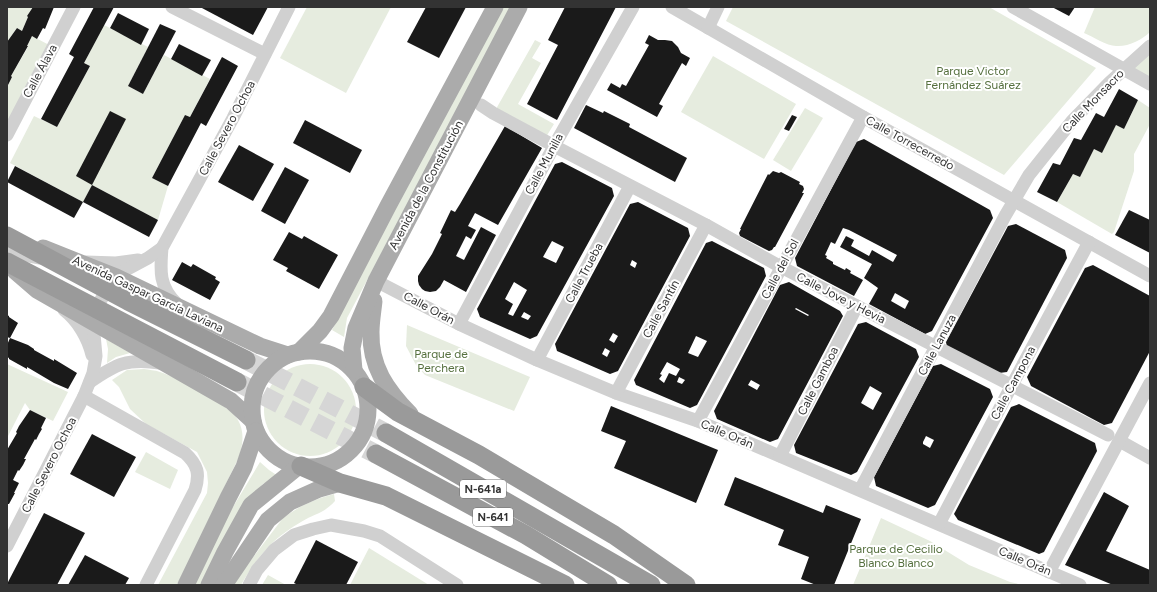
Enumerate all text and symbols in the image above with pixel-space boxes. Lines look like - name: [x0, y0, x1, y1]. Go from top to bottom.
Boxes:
- street label: Calle Álava: [20, 42, 60, 100]
- park label: Parque Victor Fernández Suárez: [925, 64, 1021, 92]
- street label: Calle Monsacro: [1059, 66, 1127, 136]
- street label: Calle Severo Ochoa: [196, 78, 258, 178]
- street label: Calle Torrecerredo: [863, 113, 957, 173]
- street label: Avenida de la Constitución: [386, 118, 466, 252]
- street label: Calle Munilla: [522, 131, 566, 197]
- street label: Calle del Sol: [758, 237, 802, 301]
- street label: Calle Trueba: [562, 241, 606, 305]
- street label: Avenida Gaspar García Laviana: [70, 253, 226, 335]
- street label: Calle Jove y Hevia: [794, 270, 888, 326]
- street label: Calle Santín: [640, 277, 682, 340]
- street label: Calle Orán: [401, 289, 457, 327]
- street label: Calle Lanuza: [915, 312, 959, 378]
- street label: Calle Gamboa: [795, 344, 841, 418]
- street label: Calle Campona: [988, 344, 1038, 422]
- park label: Parque de Perchera: [414, 347, 468, 375]
- street label: Calle Severo Ochoa: [19, 415, 79, 515]
- street label: Calle Orán: [699, 417, 756, 451]
- road number: N-641a: [460, 480, 506, 498]
- road number: N-641: [473, 508, 513, 526]
- park label: Parque de Cecilio Blanco Blanco: [849, 542, 943, 570]
- street label: Calle Orán: [997, 544, 1054, 578]

